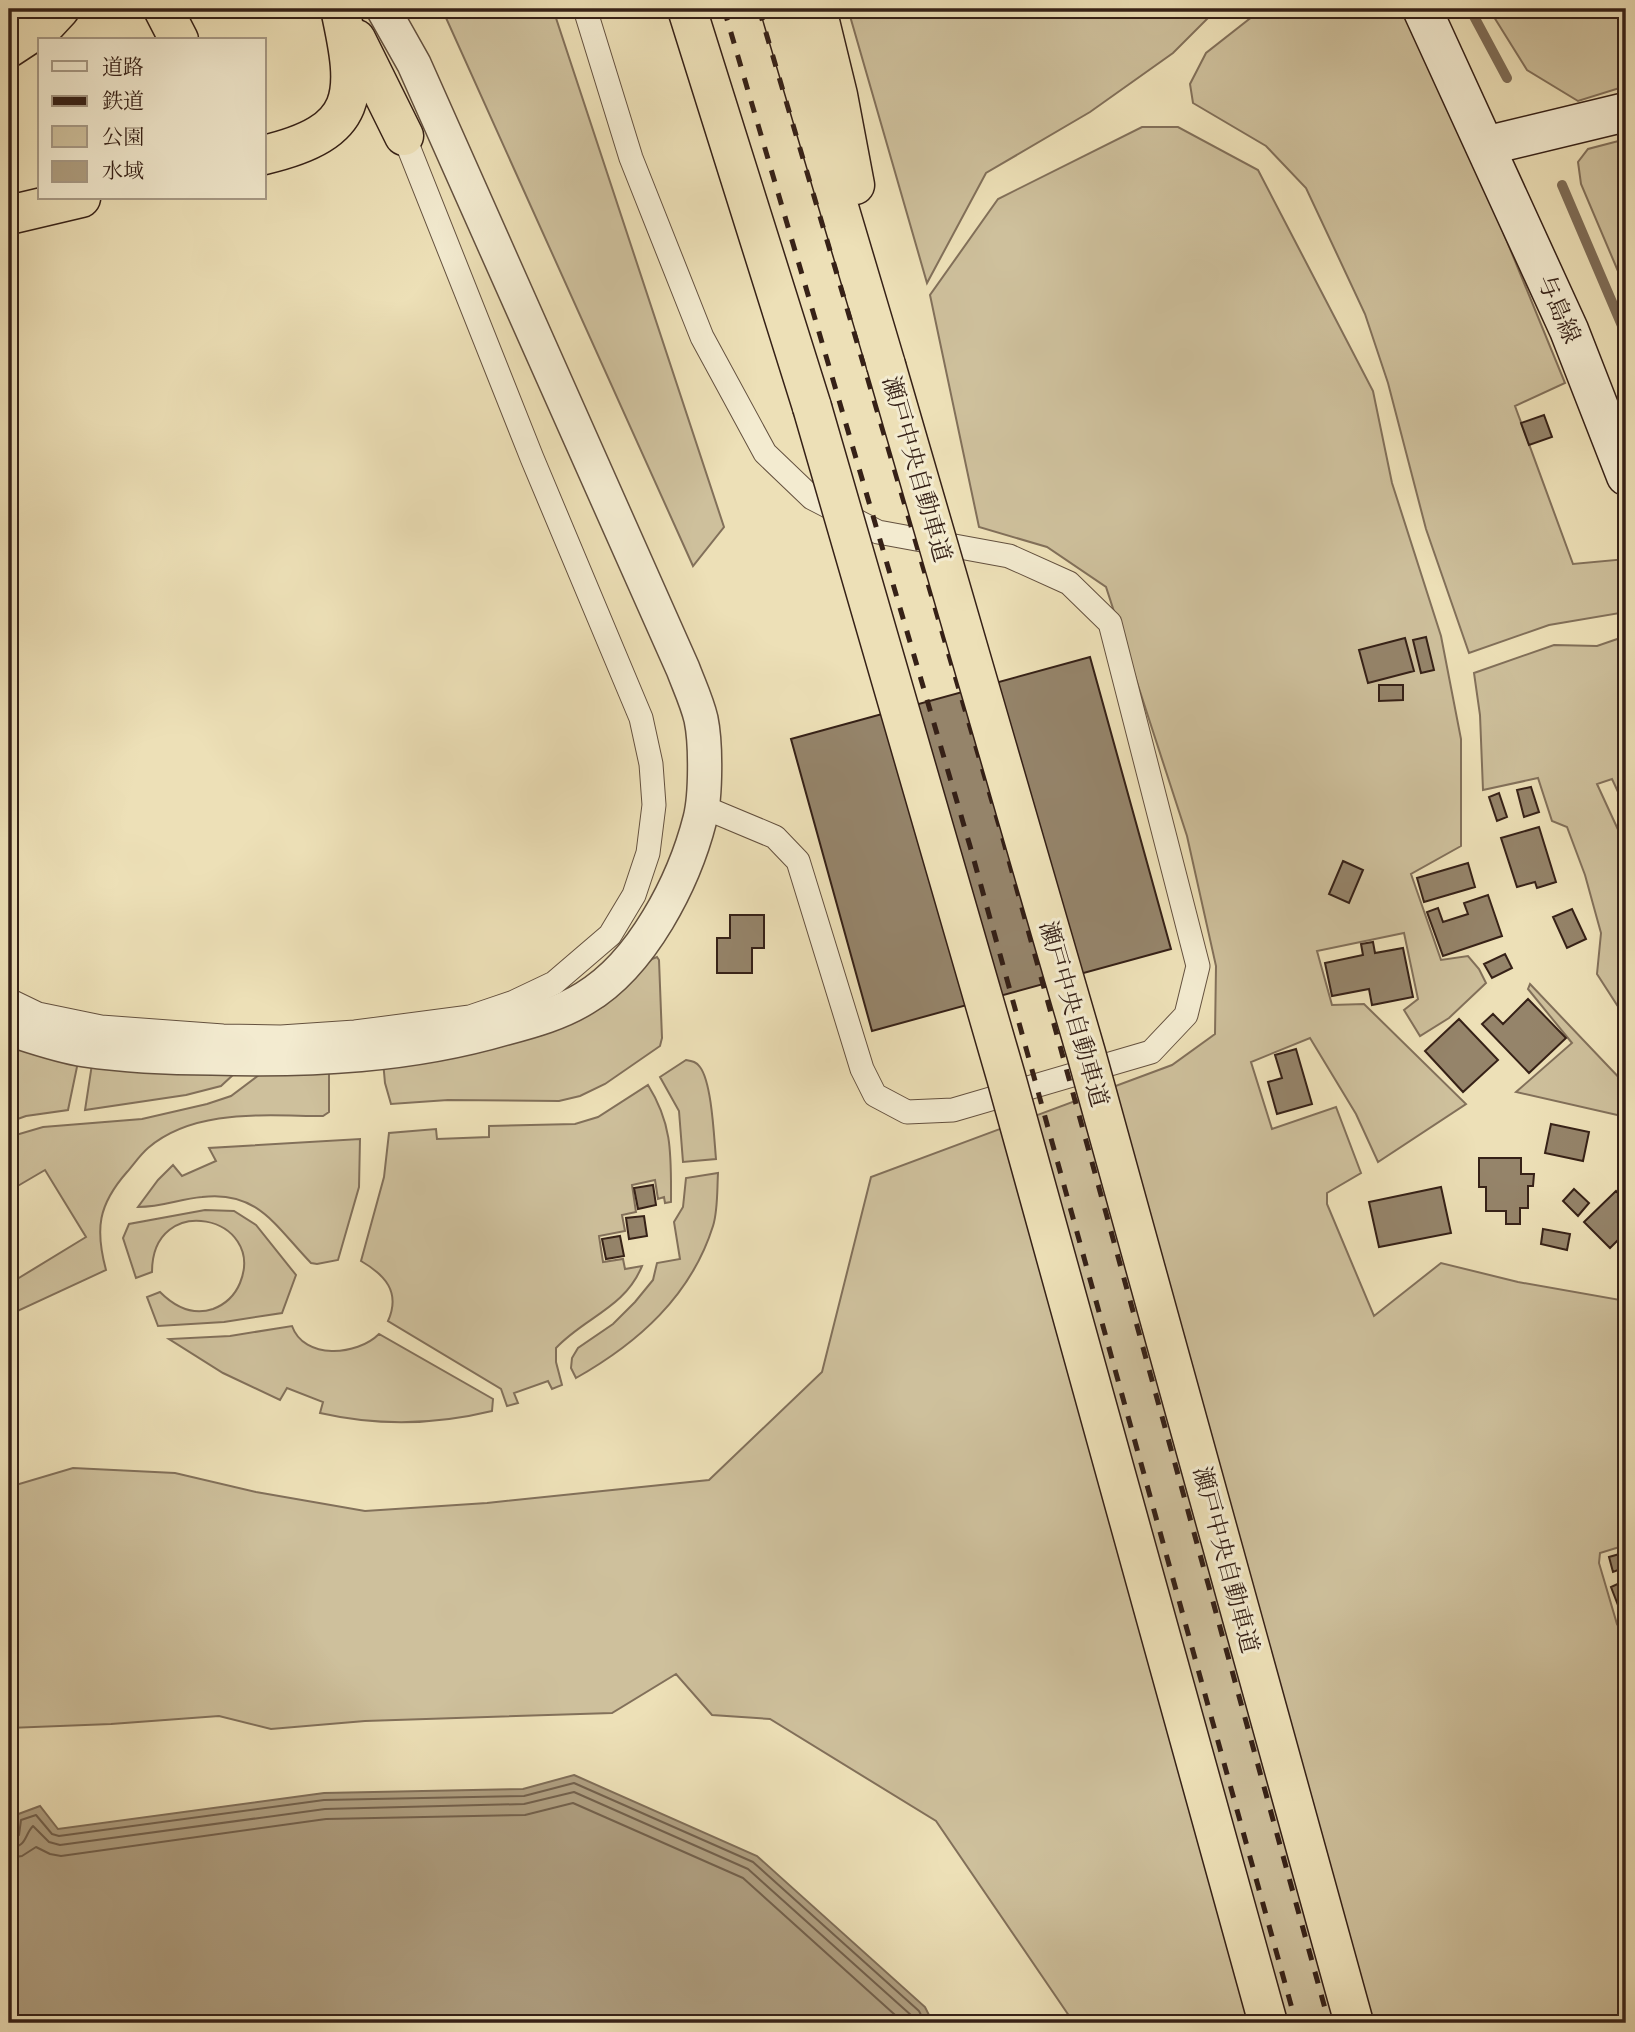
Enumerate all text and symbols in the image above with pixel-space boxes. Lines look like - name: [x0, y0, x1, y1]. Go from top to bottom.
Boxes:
- legend: [38, 38, 266, 200]
- text: 道路: [102, 54, 144, 80]
- text: 鉄道: [102, 88, 144, 114]
- text: 公園: [102, 124, 144, 150]
- text: 水域: [102, 158, 144, 184]
- street label: 与島線: [1531, 270, 1587, 348]
- street label: 瀬戸中央自動車道: [876, 373, 958, 565]
- street label: 瀬戸中央自動車道: [1033, 918, 1115, 1110]
- street label: 瀬戸中央自動車道: [1187, 1463, 1265, 1657]

